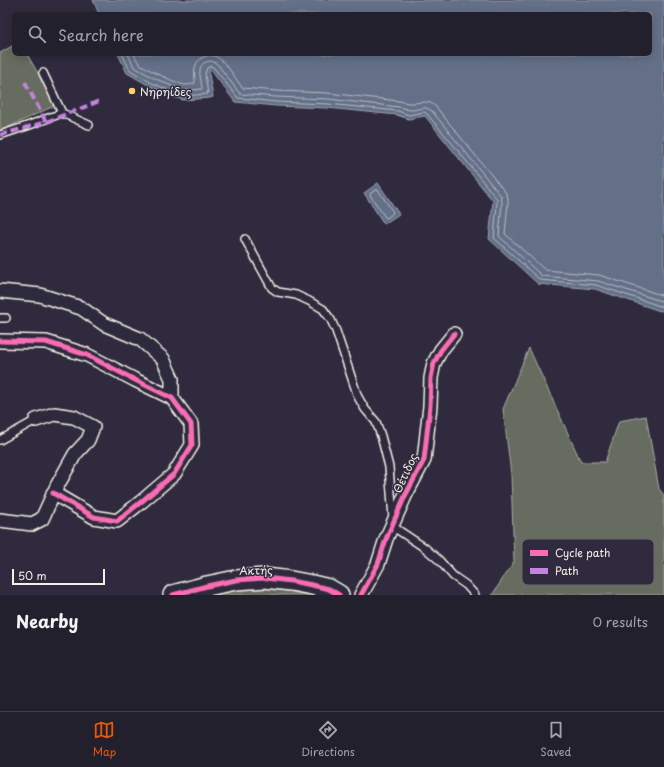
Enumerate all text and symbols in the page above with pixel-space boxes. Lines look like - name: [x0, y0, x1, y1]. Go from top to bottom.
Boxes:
- search box: [12, 12, 652, 56]
- icon: search: [26, 23, 48, 45]
- text: Search here: [58, 23, 144, 46]
- place label: Νηρηίδες: [140, 83, 192, 100]
- marker: Νηρηίδες: [127, 86, 137, 96]
- street label: Θέτιδος: [388, 450, 422, 496]
- legend: [522, 539, 654, 585]
- text: Cycle path: [555, 544, 610, 561]
- street label: Ακτής: [239, 561, 273, 579]
- text: Path: [555, 562, 579, 579]
- scale bar: [12, 567, 105, 586]
- text: 50 m: [18, 567, 47, 584]
- text: Nearby: [16, 608, 78, 634]
- text: 0 results: [593, 612, 648, 631]
- tab: Map: [93, 719, 116, 760]
- tab: Directions: [301, 719, 355, 760]
- tab: Saved: [540, 719, 571, 760]

